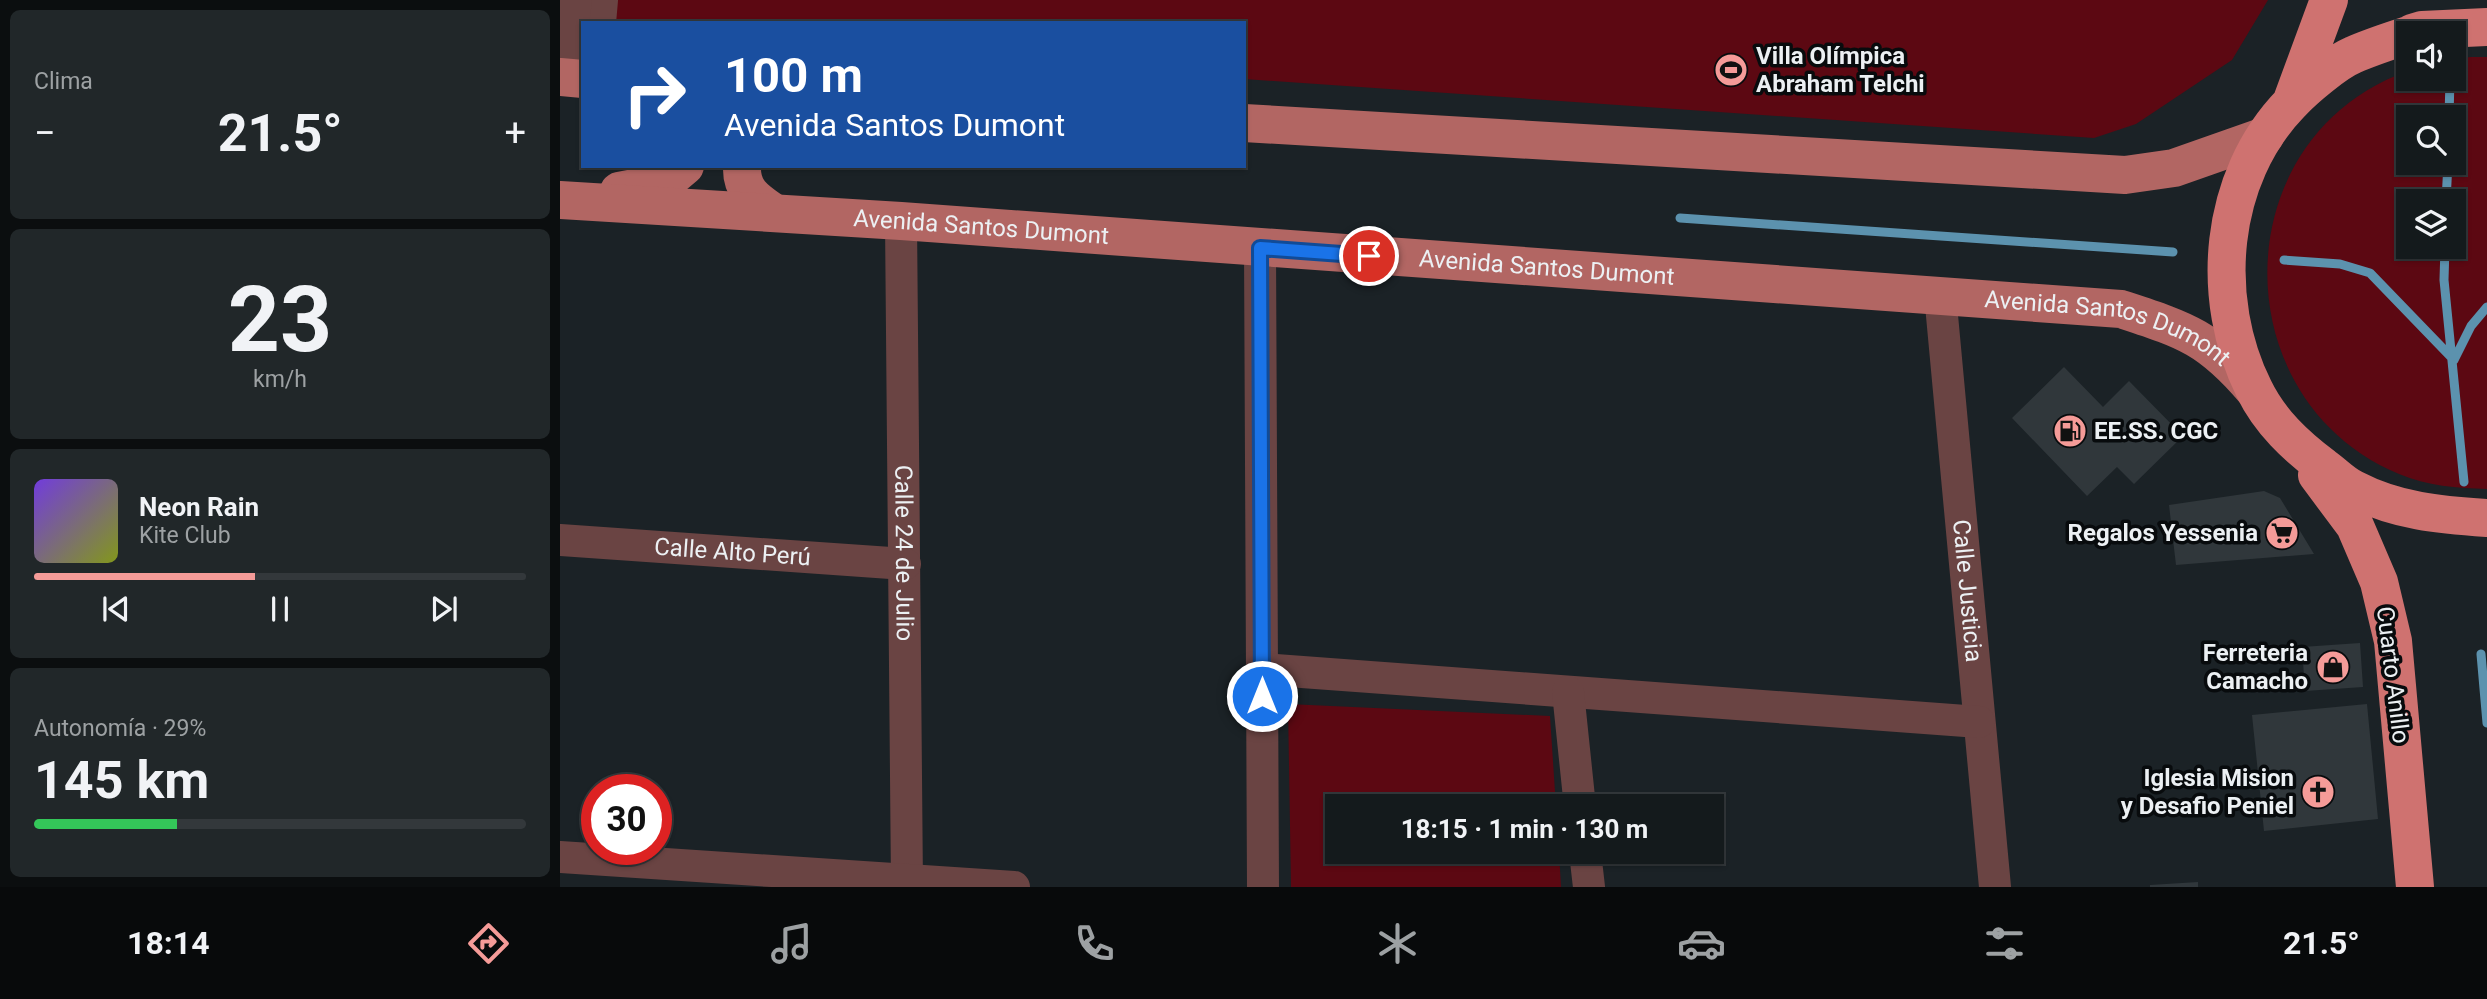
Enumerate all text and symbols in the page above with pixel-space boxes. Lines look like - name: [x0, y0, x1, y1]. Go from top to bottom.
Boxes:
- map controls: [2396, 21, 2466, 259]
- button: sound: [2396, 21, 2466, 91]
- place label: Villa Olímpica Abraham Telchi: [1756, 42, 1925, 98]
- text: 100 m: [724, 47, 863, 104]
- icon: right: [609, 49, 700, 140]
- sports icon: Villa Olímpica Abraham Telchi: [1712, 51, 1750, 89]
- text: Clima: [34, 68, 93, 95]
- text: 21.5°: [218, 103, 343, 164]
- button: search: [2396, 105, 2466, 175]
- text: Avenida Santos Dumont: [724, 106, 1065, 144]
- text: −: [34, 111, 56, 155]
- text: +: [504, 111, 526, 155]
- button: layers: [2396, 189, 2466, 259]
- street label: Avenida Santos Dumont: [853, 204, 1110, 250]
- pin: [1339, 226, 1399, 286]
- icon: arrive: [1350, 237, 1388, 275]
- street label: Avenida Santos Dumont: [1418, 244, 1676, 291]
- text: 23: [228, 267, 332, 373]
- street label: Avenida Santos Dumont: [1984, 285, 2236, 372]
- text: km/h: [253, 366, 307, 393]
- fuel station icon: EE.SS. CGC: [2051, 412, 2089, 450]
- place label: EE.SS. CGC: [2094, 417, 2218, 445]
- street label: Calle 24 de Julio: [889, 465, 919, 641]
- text: Neon Rain: [139, 492, 259, 522]
- supermarket icon: Regalos Yessenia: [2263, 514, 2301, 552]
- street label: Calle Justicia: [1947, 518, 1988, 663]
- place label: Regalos Yessenia: [2068, 519, 2258, 547]
- text: Kite Club: [139, 522, 231, 549]
- street label: Calle Alto Perú: [653, 533, 812, 571]
- icon: previous: [97, 590, 135, 628]
- icon: pause: [261, 590, 299, 628]
- icon: next: [425, 590, 463, 628]
- street label: Cuarto Anillo: [2371, 605, 2415, 745]
- place label: Ferreteria Camacho: [2203, 639, 2308, 695]
- shop icon: Ferreteria Camacho: [2314, 648, 2352, 686]
- position arrow: [1225, 659, 1299, 733]
- text: Autonomía · 29%: [34, 715, 206, 742]
- text: 145 km: [34, 750, 209, 811]
- place label: Iglesia Mision y Desafio Peniel: [2121, 764, 2294, 820]
- church icon: Iglesia Mision y Desafio Peniel: [2299, 773, 2337, 811]
- speed limit sign: 30: [581, 774, 672, 865]
- text: 18:15 · 1 min · 130 m: [1401, 814, 1648, 844]
- icon: directions: [464, 919, 513, 968]
- icon: music: [767, 919, 816, 968]
- icon: phone: [1070, 919, 1119, 968]
- icon: climate: [1373, 919, 1422, 968]
- icon: car: [1677, 919, 1726, 968]
- icon: filters: [1980, 919, 2029, 968]
- text: 18:14: [127, 924, 210, 962]
- text: 21.5°: [2283, 924, 2360, 962]

